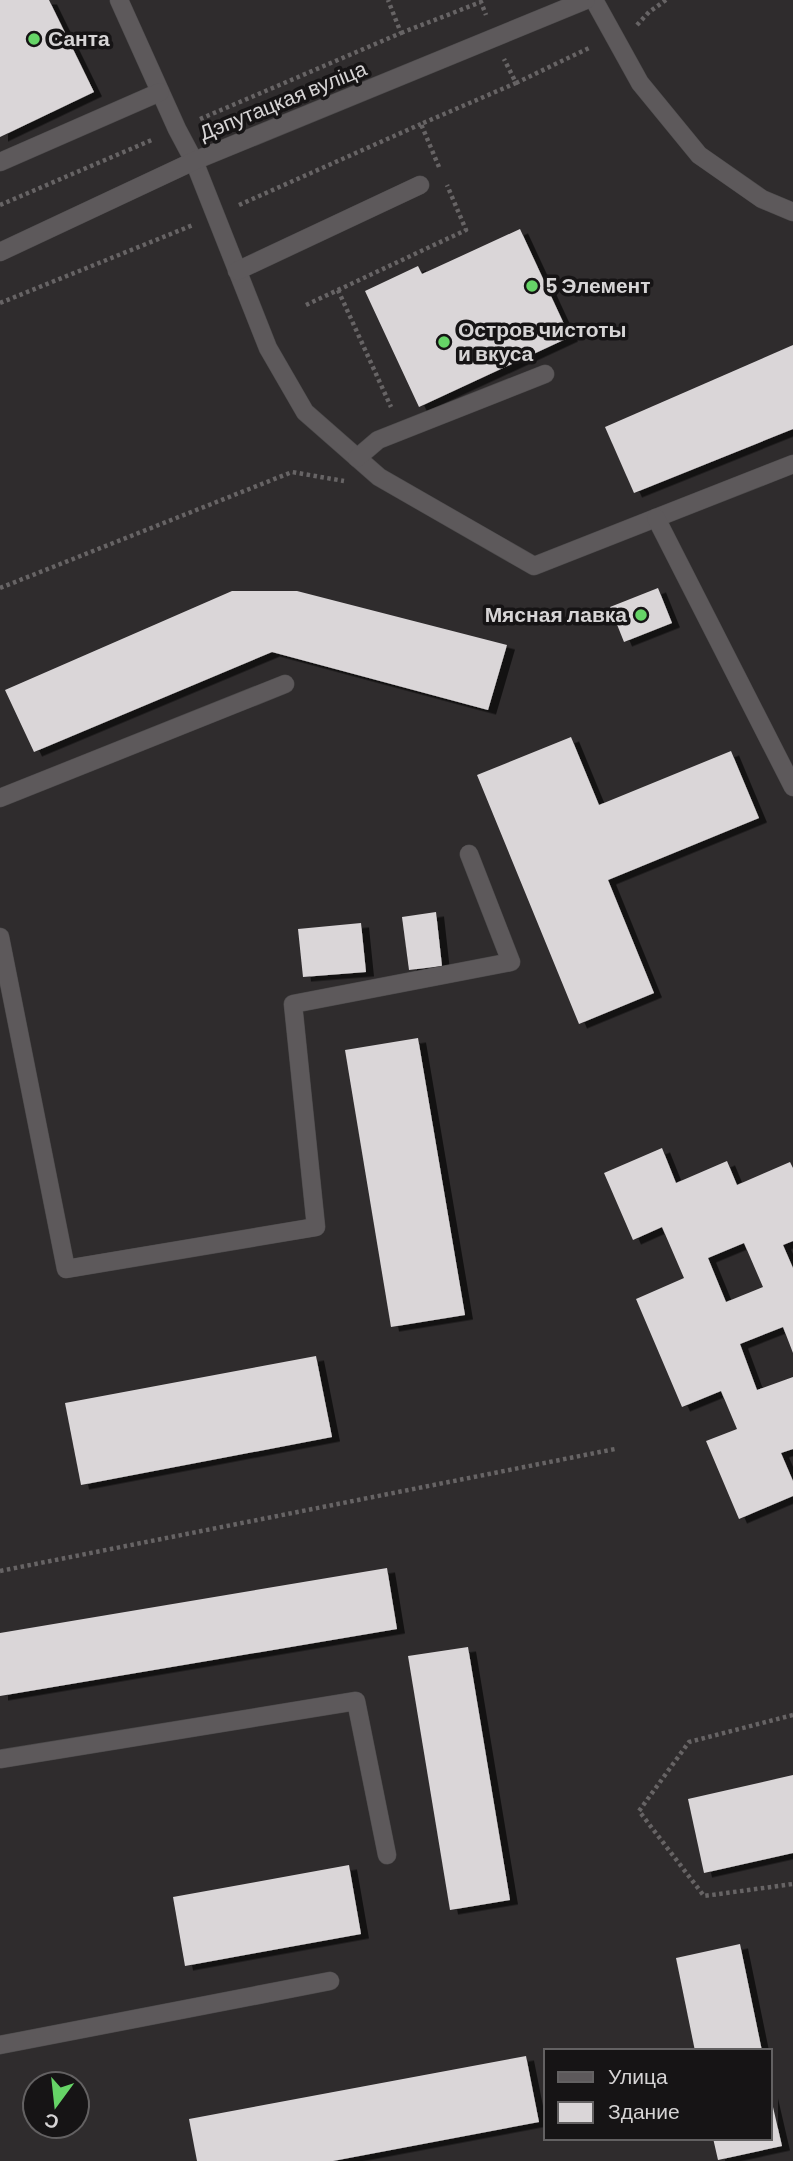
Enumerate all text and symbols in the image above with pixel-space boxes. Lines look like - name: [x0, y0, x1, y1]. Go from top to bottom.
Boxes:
- place label: Санта: [48, 25, 110, 50]
- marker: Санта: [26, 31, 42, 47]
- street label: Дэпутацкая вуліца: [195, 55, 370, 145]
- place label: 5 Элемент: [546, 272, 651, 297]
- marker: 5 Элемент: [524, 278, 540, 294]
- place label: Остров чистоты и вкуса: [458, 316, 626, 365]
- marker: Остров чистоты и вкуса: [436, 334, 452, 350]
- place label: Мясная лавка: [485, 601, 627, 626]
- marker: Мясная лавка: [633, 607, 649, 623]
- legend: [544, 2049, 772, 2140]
- text: Улица: [608, 2063, 668, 2088]
- north arrow: [21, 2070, 91, 2140]
- text: Здание: [608, 2098, 680, 2123]
- text: С: [42, 2109, 61, 2135]

